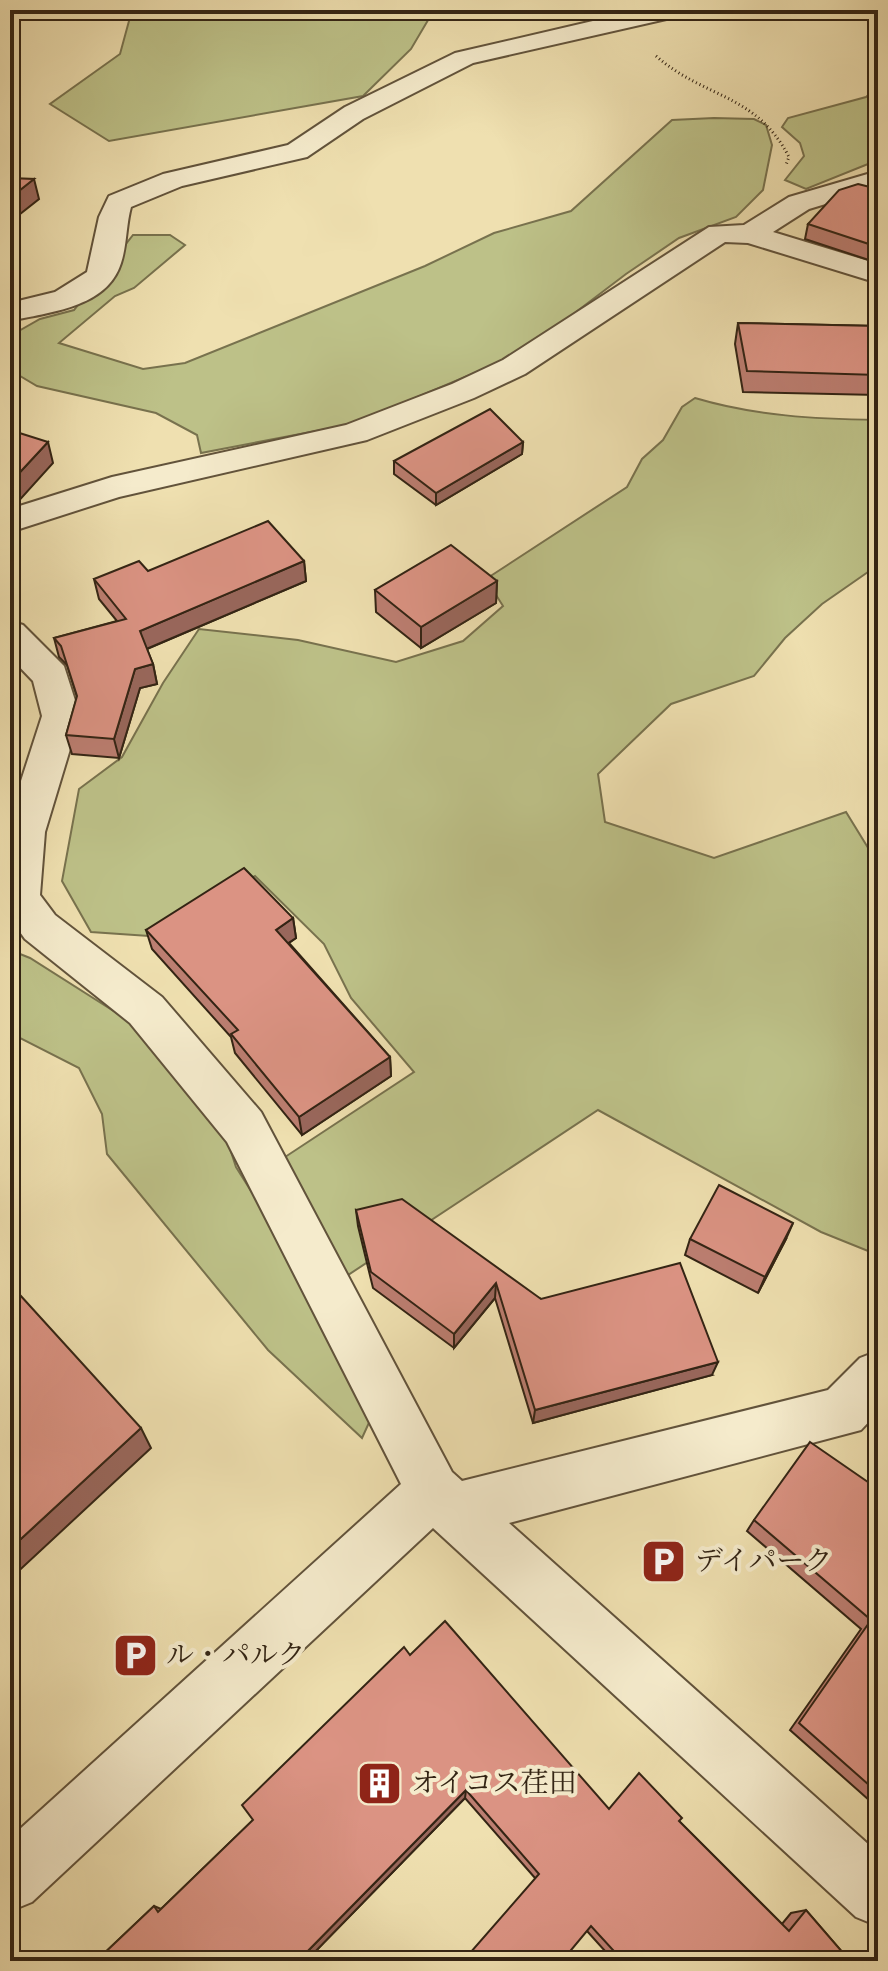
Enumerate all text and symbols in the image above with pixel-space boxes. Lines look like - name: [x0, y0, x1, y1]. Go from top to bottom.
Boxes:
- parking icon: デイパーク: [640, 1537, 688, 1585]
- place label: デイパーク: [695, 1542, 832, 1580]
- parking icon: ル・パルク: [111, 1631, 159, 1679]
- place label: ル・パルク: [166, 1636, 305, 1674]
- building icon: オイコス荏田: [356, 1759, 404, 1807]
- place label: オイコス荏田: [411, 1764, 576, 1802]

